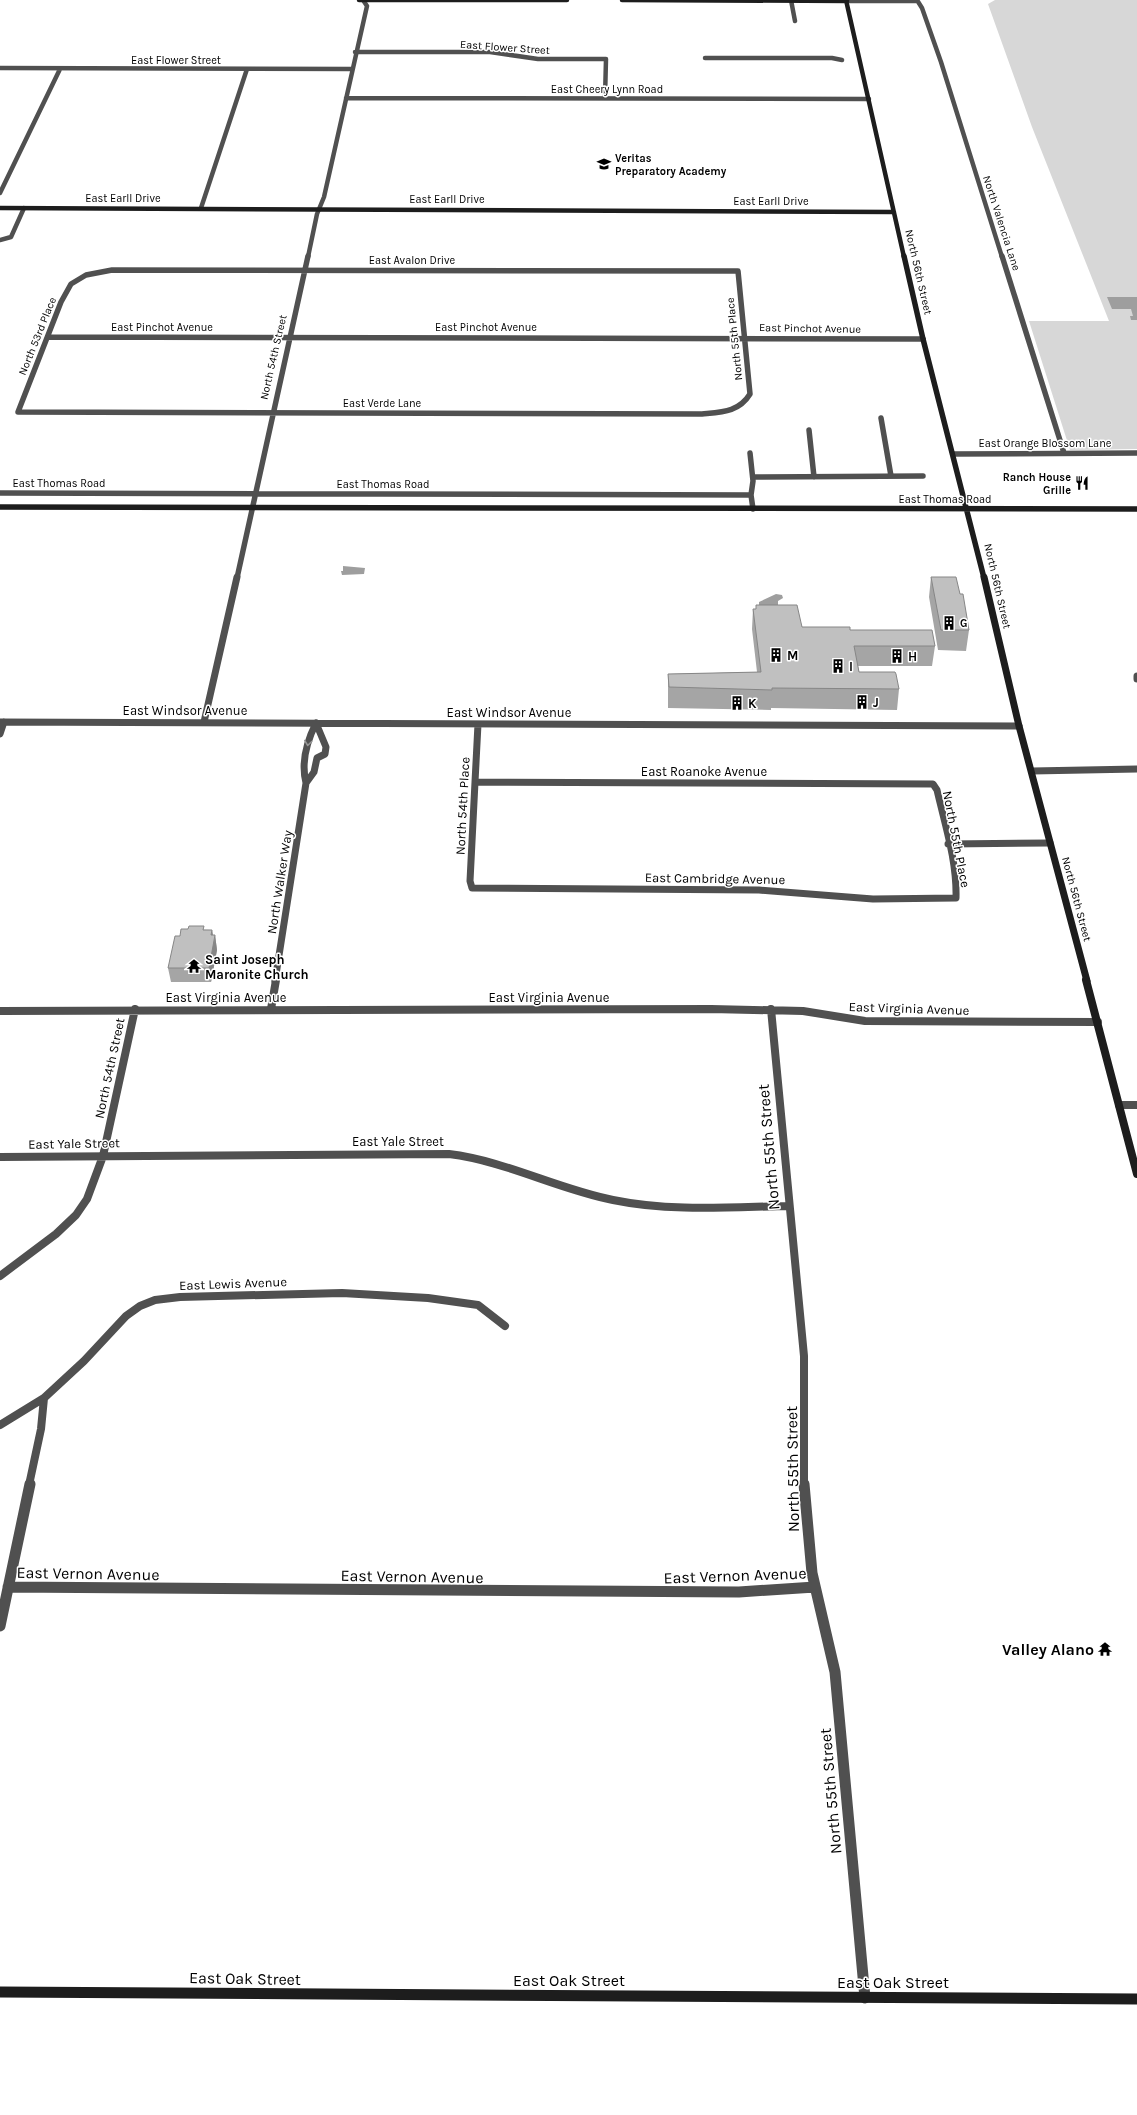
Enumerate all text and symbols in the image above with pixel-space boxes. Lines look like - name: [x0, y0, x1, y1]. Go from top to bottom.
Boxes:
- street label: East Flower Street: [460, 38, 550, 57]
- street label: East Flower Street: [131, 54, 221, 67]
- street label: East Cheery Lynn Road: [551, 83, 663, 96]
- place label: Veritas Preparatory Academy: [615, 152, 727, 178]
- school or university icon: Veritas Preparatory Academy: [596, 156, 612, 172]
- street label: North Valencia Lane: [980, 174, 1023, 273]
- street label: East Earll Drive: [85, 192, 161, 205]
- street label: East Earll Drive: [409, 193, 485, 206]
- street label: East Earll Drive: [733, 195, 809, 208]
- street label: North 56th Street: [902, 228, 935, 316]
- street label: East Avalon Drive: [369, 254, 456, 267]
- street label: North 53rd Place: [16, 295, 59, 377]
- street label: North 55th Place: [724, 297, 745, 381]
- street label: North 54th Street: [257, 313, 290, 401]
- street label: East Pinchot Avenue: [111, 321, 213, 334]
- street label: East Pinchot Avenue: [435, 321, 537, 334]
- street label: East Pinchot Avenue: [759, 321, 861, 336]
- street label: East Verde Lane: [343, 397, 422, 410]
- street label: East Orange Blossom Lane: [979, 437, 1112, 450]
- place label: Ranch House Grille: [1003, 471, 1071, 497]
- restaurant icon: Ranch House Grille: [1074, 475, 1090, 491]
- street label: East Thomas Road: [13, 477, 105, 490]
- street label: East Thomas Road: [337, 478, 429, 491]
- street label: East Thomas Road: [899, 493, 991, 506]
- street label: North 56th Street: [981, 542, 1014, 630]
- building icon: G: [941, 615, 957, 631]
- place label: G: [960, 617, 967, 630]
- building icon: M: [768, 647, 784, 663]
- place label: M: [787, 648, 798, 663]
- building icon: H: [889, 648, 905, 664]
- place label: H: [908, 649, 917, 664]
- building icon: I: [830, 658, 846, 674]
- place label: I: [849, 659, 853, 674]
- building icon: J: [854, 694, 870, 710]
- building icon: K: [729, 695, 745, 711]
- place label: J: [873, 695, 879, 710]
- place label: K: [748, 696, 757, 711]
- street label: East Windsor Avenue: [123, 703, 248, 718]
- street label: East Windsor Avenue: [447, 705, 572, 720]
- one-way arrow: [304, 740, 313, 746]
- street label: North 54th Place: [452, 756, 473, 856]
- street label: East Roanoke Avenue: [641, 764, 767, 779]
- street label: North 55th Place: [940, 789, 973, 889]
- street label: North Walker Way: [264, 829, 295, 935]
- street label: North 56th Street: [1059, 855, 1094, 943]
- street label: East Cambridge Avenue: [645, 870, 786, 887]
- place label: Saint Joseph Maronite Church: [205, 952, 309, 982]
- temple icon: Saint Joseph Maronite Church: [186, 958, 202, 974]
- street label: East Virginia Avenue: [166, 990, 287, 1005]
- street label: East Virginia Avenue: [489, 990, 610, 1005]
- street label: East Virginia Avenue: [848, 999, 970, 1018]
- street label: North 54th Street: [91, 1016, 128, 1120]
- street label: North 55th Street: [754, 1083, 783, 1211]
- street label: East Yale Street: [352, 1134, 444, 1149]
- street label: East Yale Street: [28, 1135, 120, 1152]
- street label: East Lewis Avenue: [179, 1274, 288, 1293]
- street label: North 55th Street: [782, 1406, 803, 1532]
- street label: East Vernon Avenue: [16, 1563, 160, 1584]
- street label: East Vernon Avenue: [663, 1564, 807, 1587]
- street label: East Vernon Avenue: [340, 1566, 484, 1587]
- place label: Valley Alano: [1002, 1640, 1094, 1659]
- temple icon: Valley Alano: [1097, 1641, 1113, 1657]
- street label: North 55th Street: [816, 1727, 845, 1855]
- street label: East Oak Street: [189, 1968, 301, 1989]
- street label: East Oak Street: [513, 1971, 625, 1990]
- street label: East Oak Street: [837, 1973, 949, 1992]

